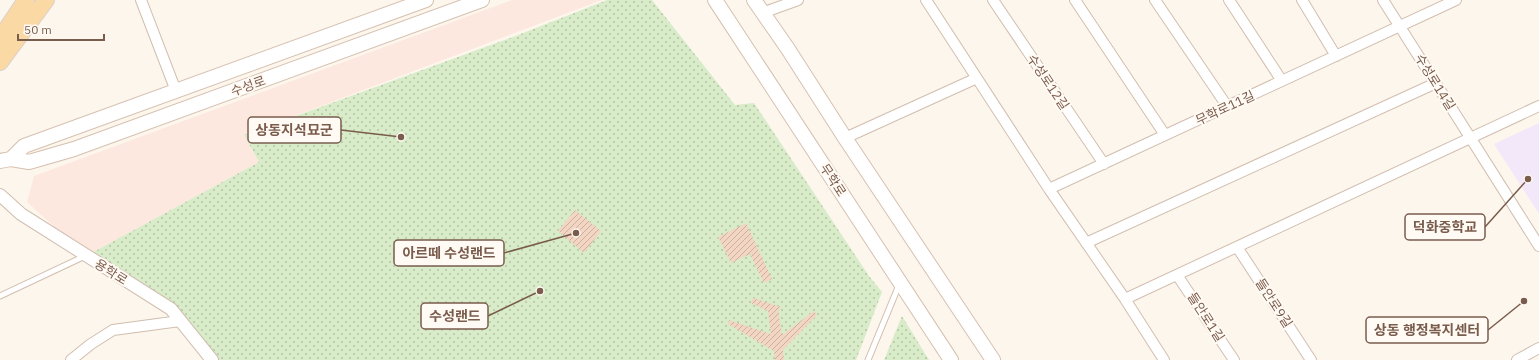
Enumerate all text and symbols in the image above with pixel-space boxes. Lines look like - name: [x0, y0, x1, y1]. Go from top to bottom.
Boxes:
- scale bar: [18, 16, 104, 42]
- text: 50 m: [24, 22, 52, 37]
- street label: 수성로12길: [1023, 51, 1073, 113]
- street label: 수성로14길: [1411, 51, 1459, 113]
- street label: 수성로: [228, 72, 268, 100]
- street label: 무학로11길: [1193, 87, 1257, 129]
- callout: 상동지석묘군: [248, 117, 341, 143]
- text: 상동지석묘군: [255, 121, 333, 139]
- street label: 무학로: [816, 160, 850, 200]
- callout: 덕화중학교: [1405, 214, 1485, 240]
- text: 덕화중학교: [1413, 218, 1477, 236]
- callout: 아르떼 수성랜드: [394, 240, 504, 266]
- text: 아르떼 수성랜드: [402, 244, 496, 262]
- street label: 용학로: [91, 255, 131, 289]
- street label: 들안로9길: [1252, 275, 1296, 331]
- street label: 들안로1길: [1184, 289, 1228, 345]
- callout: 수성랜드: [421, 303, 488, 329]
- text: 수성랜드: [429, 307, 481, 325]
- callout: 상동 행정복지센터: [1366, 317, 1488, 343]
- text: 상동 행정복지센터: [1374, 321, 1480, 339]

